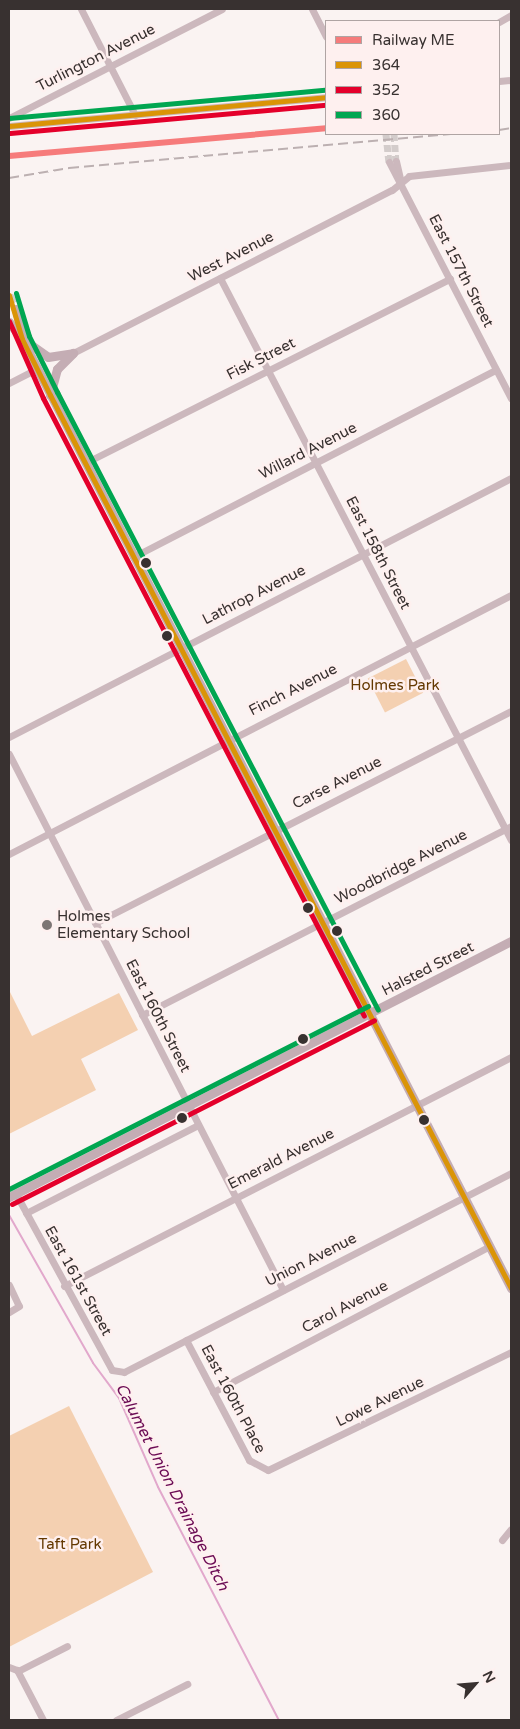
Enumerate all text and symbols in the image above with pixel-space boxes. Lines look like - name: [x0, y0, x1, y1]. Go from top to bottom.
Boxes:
- street label: Turlington Avenue: [34, 20, 158, 96]
- legend: [325, 20, 500, 135]
- text: Railway ME: [372, 31, 455, 49]
- text: 364: [372, 56, 400, 74]
- text: 352: [372, 81, 400, 99]
- text: 360: [372, 106, 400, 124]
- street label: East 157th Street: [425, 211, 497, 331]
- street label: West Avenue: [185, 228, 277, 286]
- street label: Fisk Street: [224, 334, 298, 384]
- street label: Willard Avenue: [256, 419, 360, 483]
- street label: East 158th Street: [342, 493, 414, 613]
- unlabelled marker: [141, 558, 151, 568]
- street label: Lathrop Avenue: [199, 561, 309, 629]
- unlabelled marker: [162, 631, 172, 641]
- street label: Finch Avenue: [246, 660, 340, 720]
- park label: Holmes Park: [350, 677, 440, 695]
- street label: Carse Avenue: [289, 753, 385, 813]
- street label: Woodbridge Avenue: [332, 826, 470, 908]
- unlabelled marker: [303, 903, 313, 913]
- place label: Holmes Elementary School: [57, 907, 190, 942]
- marker: Holmes Elementary School: [41, 919, 53, 931]
- unlabelled marker: [332, 926, 342, 936]
- street label: Halsted Street: [379, 938, 477, 1000]
- street label: East 160th Street: [122, 956, 194, 1076]
- unlabelled marker: [298, 1034, 308, 1044]
- unlabelled marker: [177, 1113, 187, 1123]
- unlabelled marker: [419, 1115, 429, 1125]
- street label: Emerald Avenue: [225, 1124, 337, 1194]
- street label: East 161st Street: [40, 1223, 116, 1339]
- street label: Union Avenue: [262, 1229, 360, 1291]
- street label: Carol Avenue: [299, 1277, 391, 1337]
- street label: East 160th Place: [197, 1342, 269, 1456]
- street label: Lowe Avenue: [333, 1373, 427, 1431]
- water label: Calumet Union Drainage Ditch: [111, 1380, 233, 1594]
- park label: Taft Park: [38, 1536, 102, 1554]
- north arrow: [450, 1659, 500, 1709]
- text: N: [479, 1668, 499, 1686]

